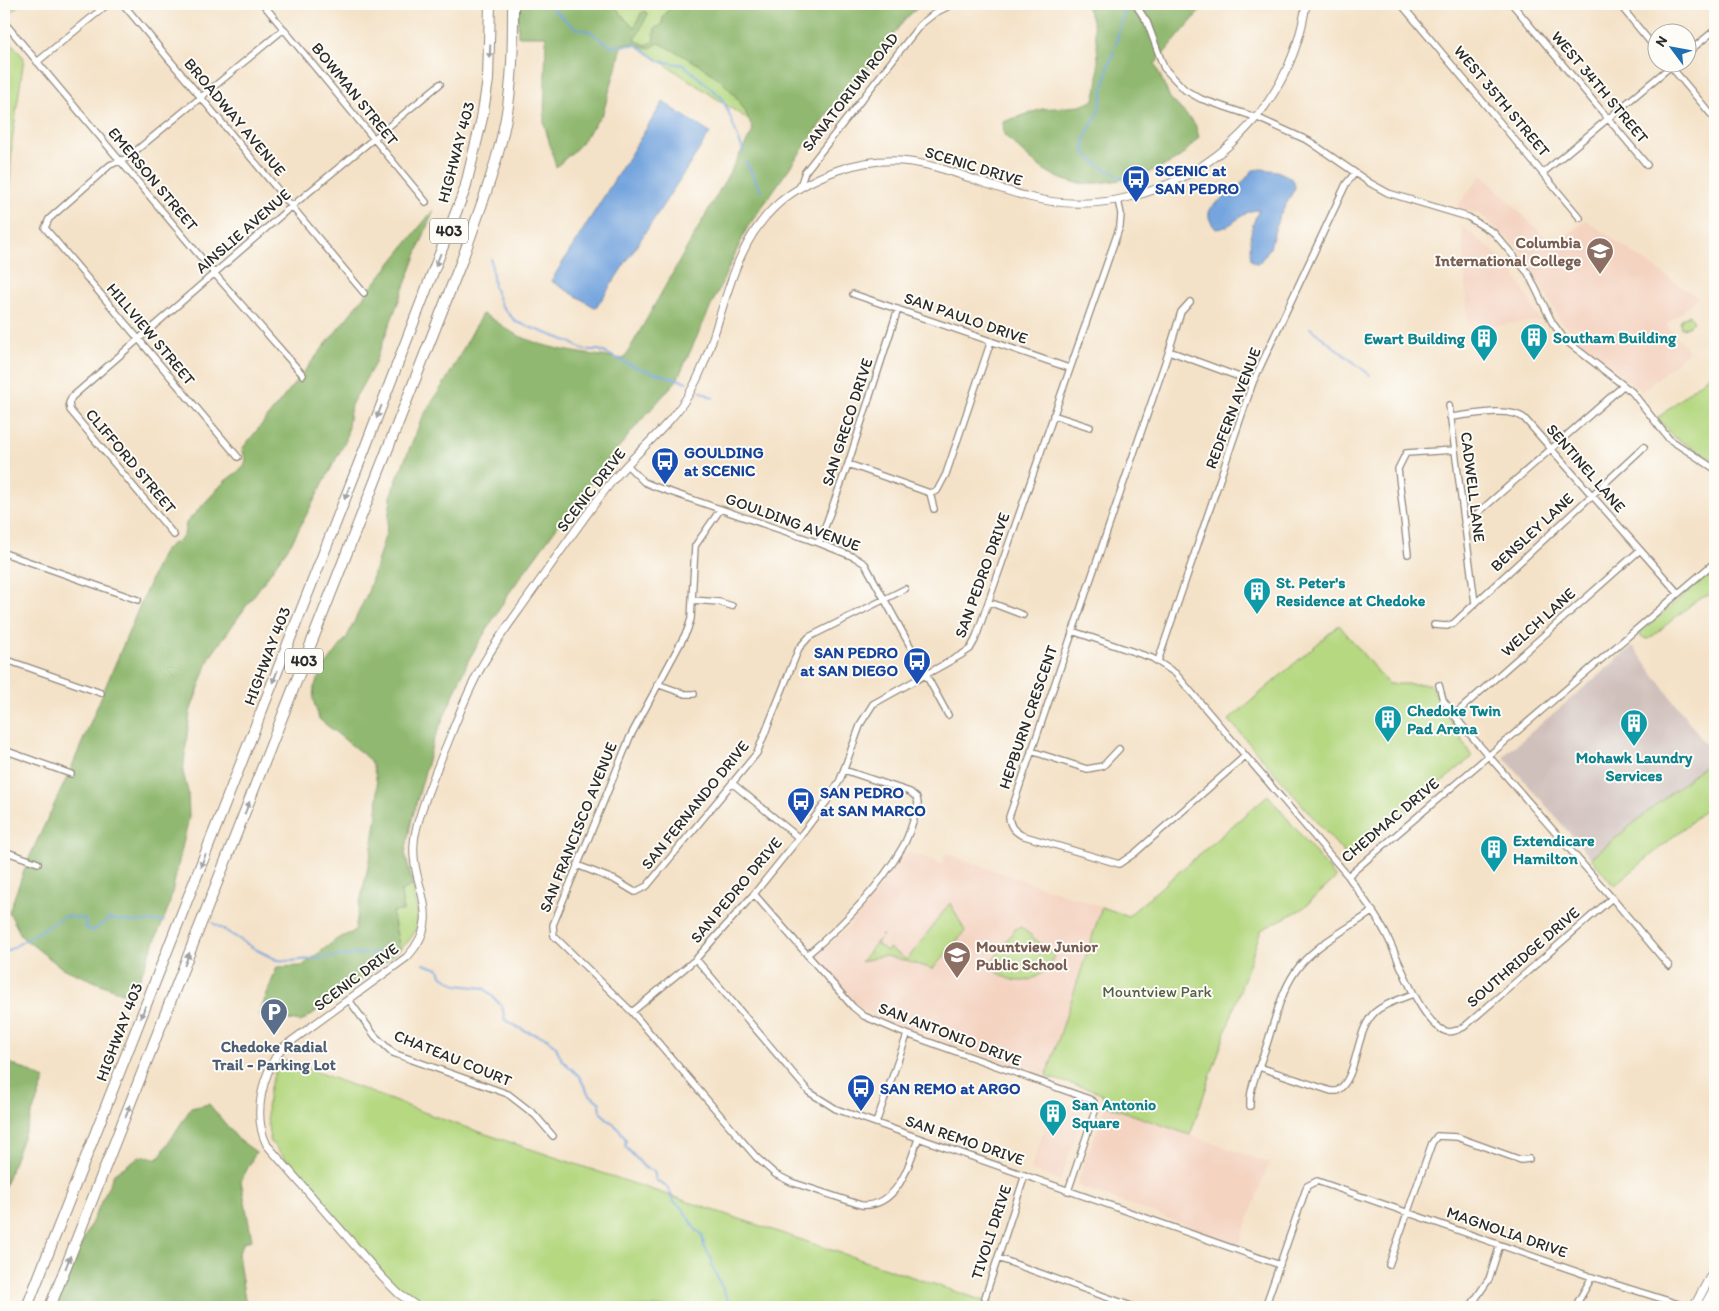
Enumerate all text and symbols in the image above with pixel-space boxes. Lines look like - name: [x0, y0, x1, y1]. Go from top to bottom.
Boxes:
- north arrow: [1646, 22, 1696, 72]
- street label: WEST 34TH STREET: [1547, 27, 1653, 147]
- street label: SANATORIUM ROAD: [798, 28, 903, 155]
- text: N: [1652, 33, 1671, 50]
- street label: BOWMAN STREET: [308, 39, 402, 149]
- street label: WEST 35TH STREET: [1450, 41, 1554, 161]
- one-way arrow: [486, 45, 494, 61]
- street label: BROADWAY AVENUE: [180, 54, 290, 180]
- street label: HIGHWAY 403: [433, 99, 479, 205]
- street label: EMERSON STREET: [104, 123, 202, 235]
- street label: SCENIC DRIVE: [923, 142, 1025, 190]
- place label: SCENIC at SAN PEDRO: [1155, 161, 1239, 198]
- bus stop icon: SCENIC at SAN PEDRO: [1121, 164, 1151, 203]
- street label: AINSLIE AVENUE: [192, 185, 294, 277]
- road number: 403: [430, 218, 468, 244]
- place label: Columbia International College: [1435, 233, 1582, 271]
- school or university icon: Columbia International College: [1585, 236, 1615, 275]
- one-way arrow: [433, 253, 441, 267]
- street label: HILLVIEW STREET: [103, 279, 199, 389]
- street label: SAN PAULO DRIVE: [902, 288, 1030, 348]
- building icon: Southam Building: [1519, 322, 1549, 361]
- building icon: Ewart Building: [1469, 323, 1499, 362]
- place label: Southam Building: [1553, 328, 1677, 348]
- place label: Ewart Building: [1364, 329, 1466, 349]
- street label: REDFERN AVENUE: [1201, 344, 1265, 471]
- street label: SAN GRECO DRIVE: [817, 356, 877, 488]
- one-way arrow: [375, 404, 382, 419]
- street label: CLIFFORD STREET: [82, 405, 180, 517]
- street label: SENTINEL LANE: [1542, 420, 1630, 516]
- street label: CADWELL LANE: [1457, 431, 1489, 543]
- place label: GOULDING at SCENIC: [684, 443, 764, 480]
- street label: SCENIC DRIVE: [552, 444, 630, 536]
- bus stop icon: GOULDING at SCENIC: [650, 446, 680, 485]
- one-way arrow: [343, 486, 351, 500]
- street label: GOULDING AVENUE: [723, 489, 863, 555]
- street label: BENSLEY LANE: [1487, 489, 1578, 575]
- street label: SAN PEDRO DRIVE: [950, 510, 1014, 640]
- place label: St. Peter's Residence at Chedoke: [1276, 573, 1426, 610]
- building icon: St. Peter's Residence at Chedoke: [1242, 576, 1272, 615]
- street label: WELCH LANE: [1497, 584, 1579, 660]
- street label: HIGHWAY 403: [240, 604, 295, 708]
- place label: SAN PEDRO at SAN DIEGO: [800, 643, 898, 680]
- street label: HEPBURN CRESCENT: [994, 643, 1062, 791]
- bus stop icon: SAN PEDRO at SAN DIEGO: [902, 646, 932, 685]
- road number: 403: [285, 648, 323, 674]
- one-way arrow: [271, 670, 279, 685]
- place label: Chedoke Twin Pad Arena: [1407, 701, 1501, 738]
- building icon: Chedoke Twin Pad Arena: [1373, 704, 1403, 743]
- building icon: Mohawk Laundry Services: [1619, 708, 1649, 747]
- street label: SAN FERNANDO DRIVE: [637, 737, 753, 873]
- street label: SAN FRANCISCO AVENUE: [535, 739, 621, 915]
- place label: Mohawk Laundry Services: [1576, 748, 1693, 785]
- street label: CHEDMAC DRIVE: [1337, 773, 1443, 866]
- place label: SAN PEDRO at SAN MARCO: [820, 783, 926, 820]
- bus stop icon: SAN PEDRO at SAN MARCO: [786, 786, 816, 825]
- one-way arrow: [243, 801, 251, 815]
- place label: Extendicare Hamilton: [1513, 831, 1595, 868]
- street label: SAN PEDRO DRIVE: [686, 833, 786, 947]
- building icon: Extendicare Hamilton: [1479, 834, 1509, 873]
- one-way arrow: [199, 854, 207, 869]
- street label: SOUTHRIDGE DRIVE: [1463, 903, 1583, 1011]
- place label: Mountview Junior Public School: [976, 937, 1098, 974]
- street label: SCENIC DRIVE: [310, 939, 402, 1015]
- school or university icon: Mountview Junior Public School: [942, 940, 972, 979]
- one-way arrow: [184, 952, 191, 967]
- street label: HIGHWAY 403: [92, 980, 147, 1084]
- park label: Mountview Park: [1102, 982, 1212, 1001]
- parking icon: Chedoke Radial Trail - Parking Lot: [259, 997, 289, 1036]
- street label: SAN ANTONIO DRIVE: [876, 998, 1024, 1070]
- one-way arrow: [139, 1005, 147, 1020]
- street label: CHATEAU COURT: [391, 1026, 515, 1090]
- place label: Chedoke Radial Trail - Parking Lot: [211, 1037, 336, 1075]
- bus stop icon: SAN REMO at ARGO: [846, 1073, 876, 1112]
- place label: SAN REMO at ARGO: [880, 1079, 1021, 1098]
- place label: San Antonio Square: [1072, 1095, 1156, 1133]
- building icon: San Antonio Square: [1038, 1098, 1068, 1137]
- one-way arrow: [124, 1103, 132, 1118]
- street label: SAN REMO DRIVE: [903, 1111, 1027, 1169]
- street label: TIVOLI DRIVE: [967, 1182, 1015, 1282]
- street label: MAGNOLIA DRIVE: [1444, 1202, 1570, 1262]
- one-way arrow: [64, 1254, 72, 1269]

